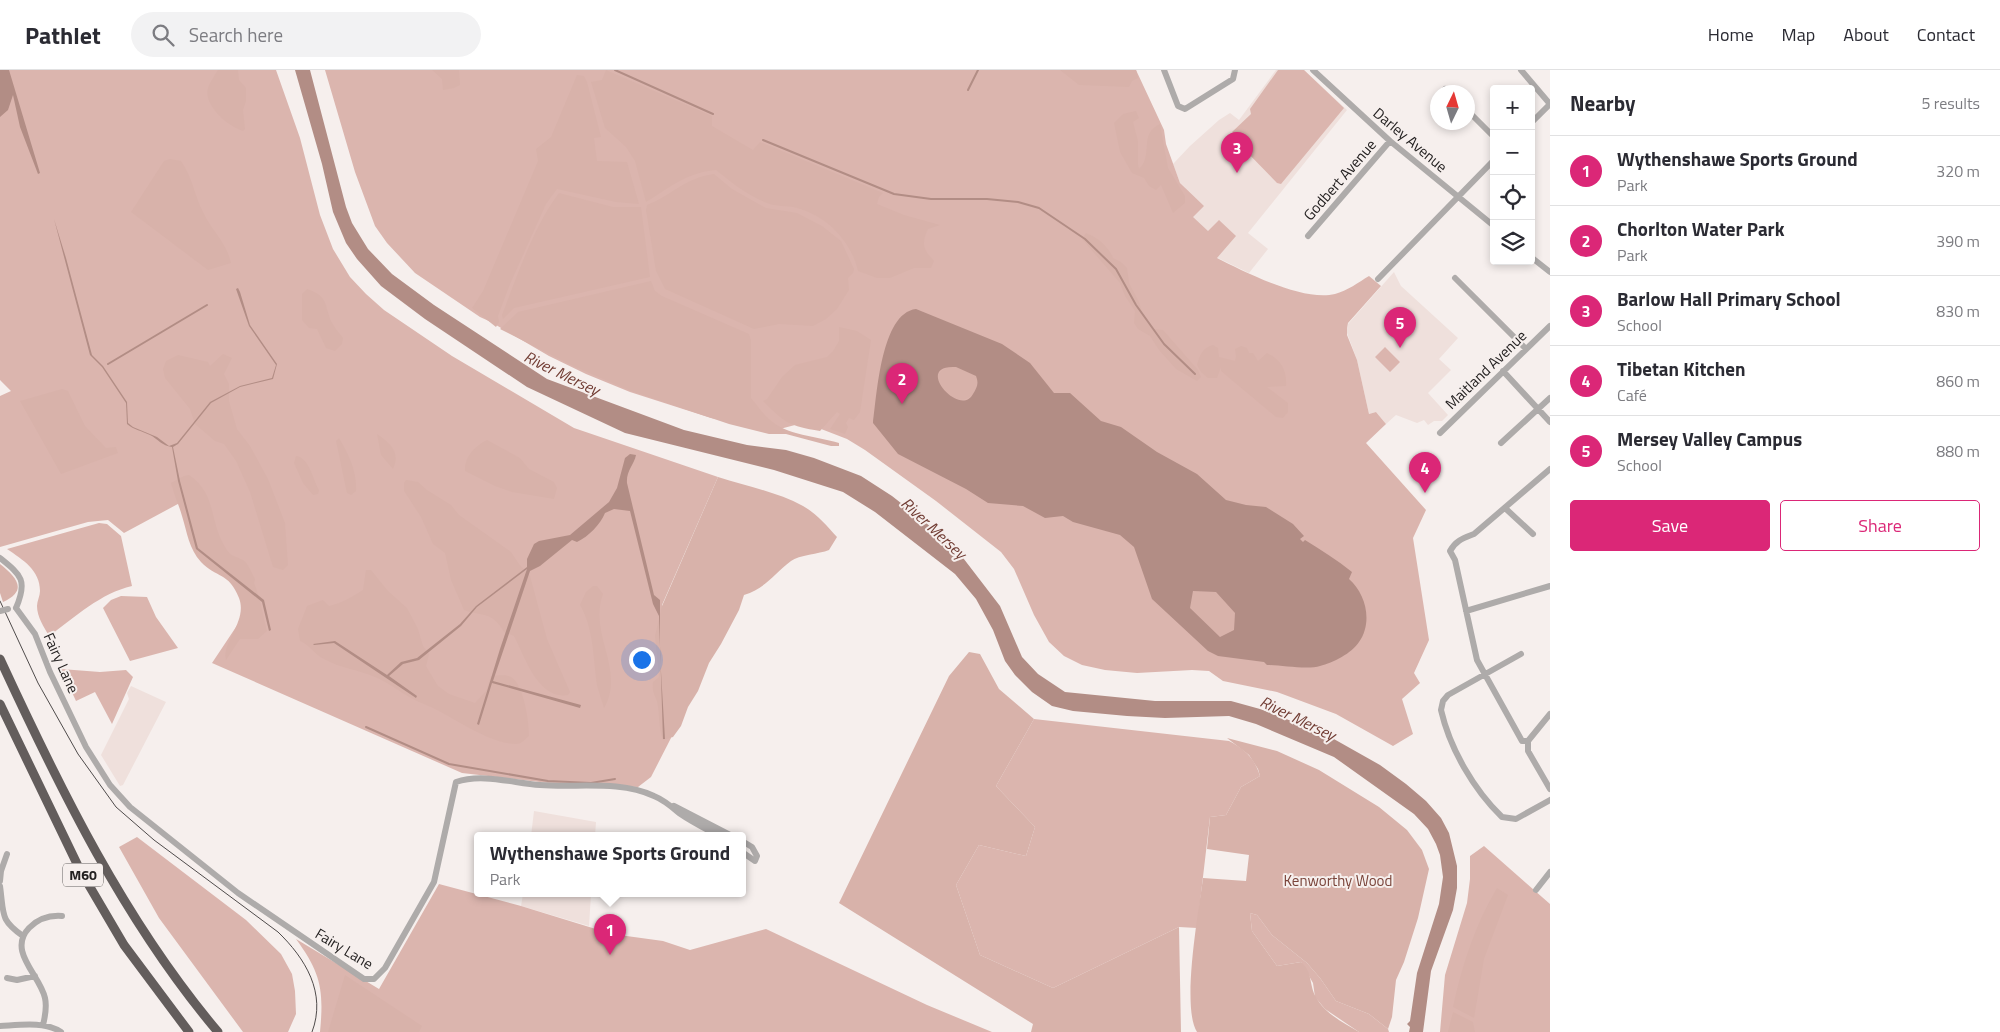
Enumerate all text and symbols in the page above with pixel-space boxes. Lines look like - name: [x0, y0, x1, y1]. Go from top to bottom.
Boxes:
- search box: [131, 12, 481, 57]
- text: Pathlet: [25, 17, 101, 53]
- text: Search here: [189, 20, 283, 49]
- icon: search: [149, 21, 177, 49]
- text: Home: [1708, 21, 1754, 48]
- text: Map: [1782, 21, 1815, 48]
- text: About: [1843, 21, 1889, 48]
- text: Contact: [1917, 21, 1975, 48]
- north arrow: [1430, 85, 1475, 130]
- map controls: [1490, 85, 1535, 265]
- button: +: [1490, 85, 1535, 130]
- text: Nearby: [1570, 87, 1635, 119]
- text: 5 results: [1921, 91, 1980, 115]
- street label: Darley Avenue: [1368, 102, 1452, 178]
- button: −: [1490, 130, 1535, 175]
- pin: 3: [1221, 132, 1253, 173]
- street label: Godbert Avenue: [1298, 134, 1382, 225]
- text: Wythenshawe Sports Ground: [1617, 144, 1858, 173]
- text: 1: [1582, 159, 1590, 183]
- text: 320 m: [1936, 159, 1980, 183]
- text: Park: [1617, 173, 1648, 197]
- button: locate: [1490, 175, 1535, 220]
- text: Chorlton Water Park: [1617, 214, 1784, 243]
- button: layers: [1490, 220, 1535, 265]
- text: 2: [1582, 229, 1590, 253]
- text: 390 m: [1936, 229, 1980, 253]
- text: Park: [1617, 243, 1648, 267]
- text: Barlow Hall Primary School: [1617, 284, 1841, 313]
- text: 3: [1582, 299, 1590, 323]
- text: 830 m: [1936, 299, 1980, 323]
- pin: 5: [1384, 307, 1416, 348]
- text: School: [1617, 313, 1662, 337]
- street label: Maitland Avenue: [1440, 325, 1532, 415]
- water label: River Mersey: [520, 344, 605, 402]
- text: Tibetan Kitchen: [1617, 354, 1746, 383]
- pin: 2: [886, 363, 918, 404]
- text: 4: [1582, 369, 1590, 393]
- text: 860 m: [1936, 369, 1980, 393]
- text: Café: [1617, 383, 1647, 407]
- text: Mersey Valley Campus: [1617, 424, 1802, 453]
- text: 5: [1582, 439, 1590, 463]
- text: 880 m: [1936, 439, 1980, 463]
- pin: 4: [1409, 452, 1441, 493]
- text: School: [1617, 453, 1662, 477]
- water label: River Mersey: [896, 491, 973, 566]
- button: Save: [1570, 500, 1770, 551]
- button: Share: [1780, 500, 1980, 551]
- street label: Fairy Lane: [38, 629, 85, 697]
- your location: [629, 647, 655, 673]
- water label: River Mersey: [1256, 689, 1341, 747]
- popup: [474, 832, 746, 897]
- text: Wythenshawe Sports Ground: [490, 838, 730, 867]
- road number: M60: [63, 864, 103, 886]
- text: Park: [490, 867, 520, 891]
- park label: Kenworthy Wood: [1284, 869, 1392, 892]
- pin: 1: [594, 914, 626, 955]
- street label: Fairy Lane: [311, 922, 378, 975]

